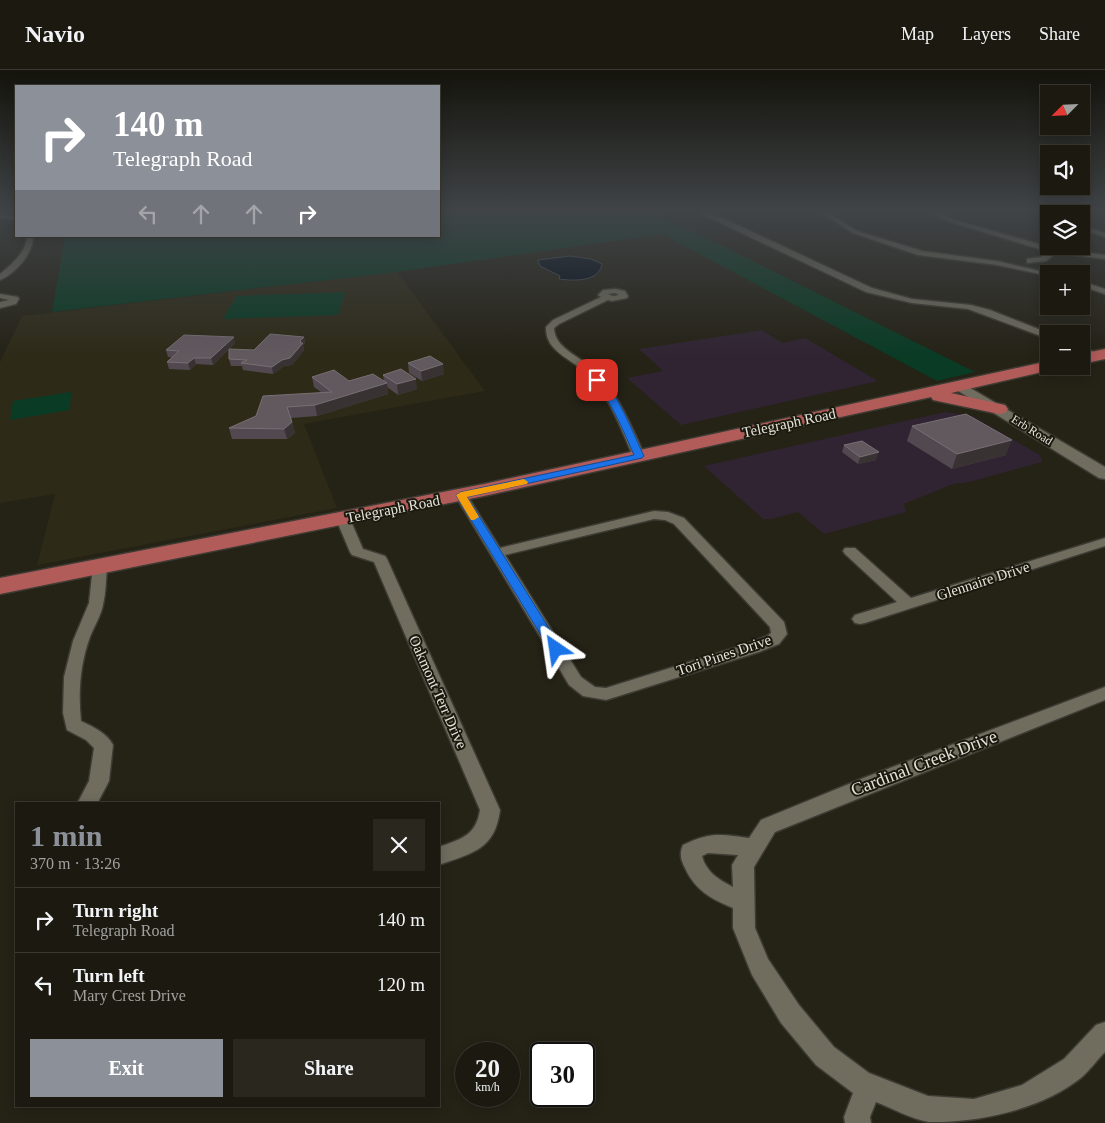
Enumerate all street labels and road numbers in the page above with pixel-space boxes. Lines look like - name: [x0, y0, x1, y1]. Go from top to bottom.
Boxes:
- street label: Telegraph Road: [741, 405, 838, 441]
- street label: Erb Road: [1009, 412, 1055, 448]
- street label: Telegraph Road: [345, 492, 442, 526]
- street label: Glennaire Drive: [934, 558, 1032, 604]
- street label: Tori Pines Drive: [675, 631, 774, 679]
- street label: Oakmont Terr Drive: [406, 633, 470, 751]
- street label: Cardinal Creek Drive: [848, 726, 1000, 800]

